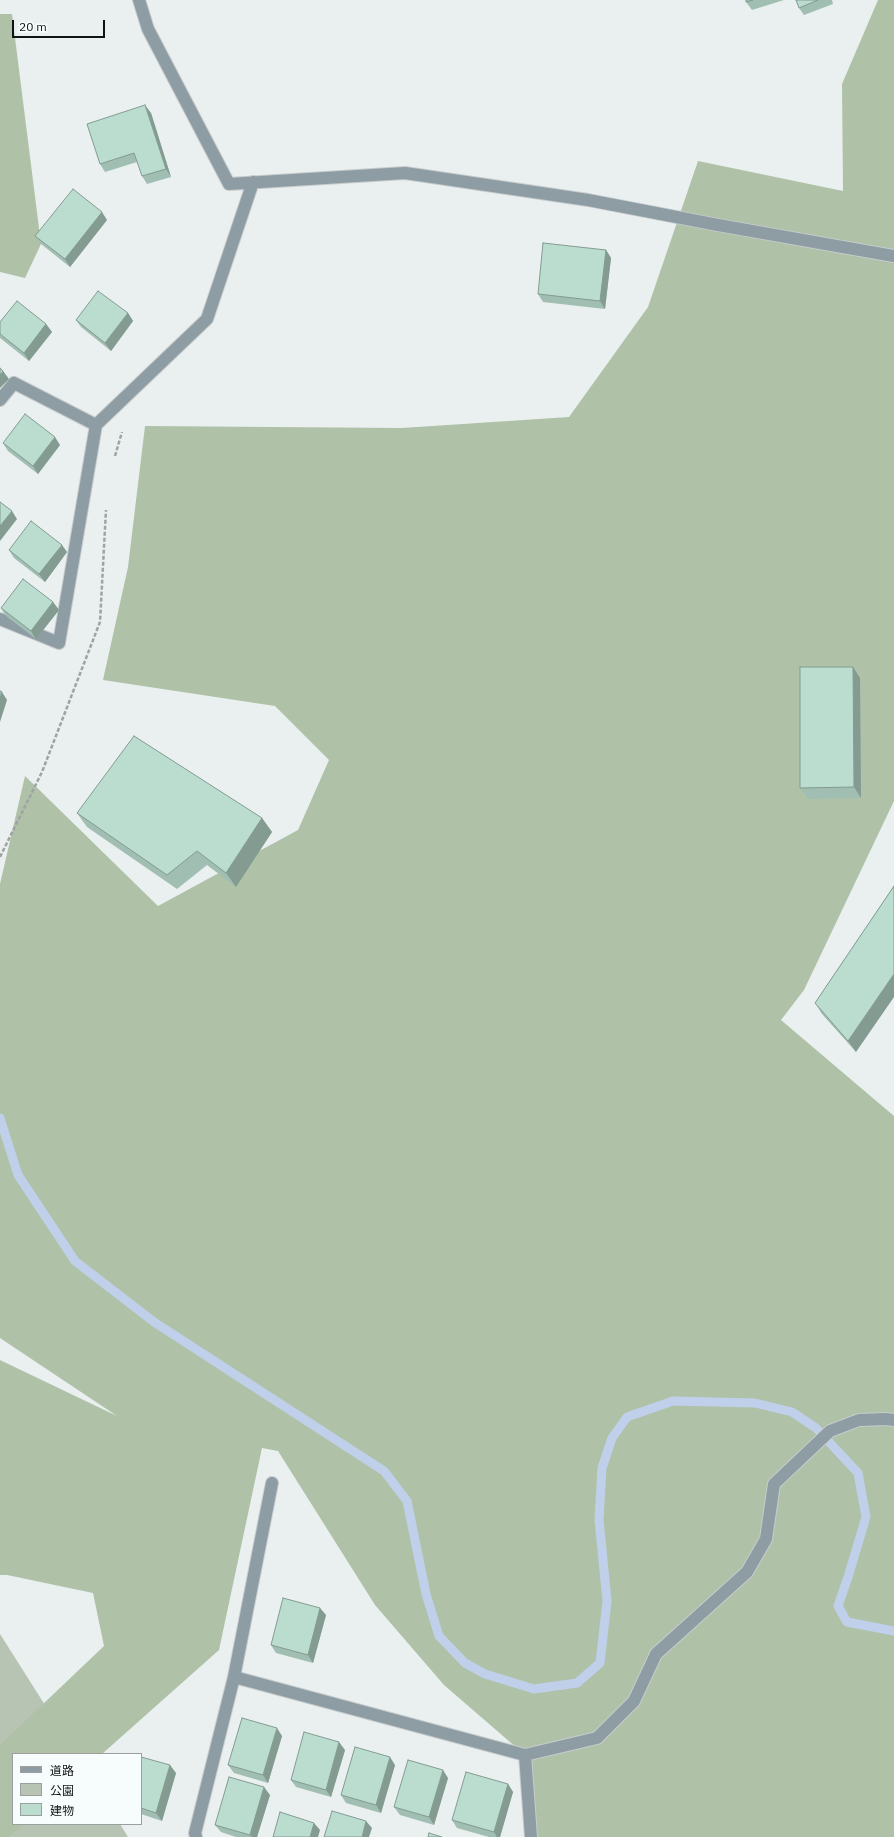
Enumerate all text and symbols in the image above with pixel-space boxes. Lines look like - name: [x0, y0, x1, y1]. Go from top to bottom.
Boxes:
- scale bar: [14, 12, 107, 38]
- text: 20 m: [19, 19, 47, 34]
- legend: [12, 1753, 142, 1825]
- text: 道路: [50, 1763, 74, 1778]
- text: 公園: [50, 1783, 74, 1798]
- text: 建物: [50, 1803, 74, 1818]

